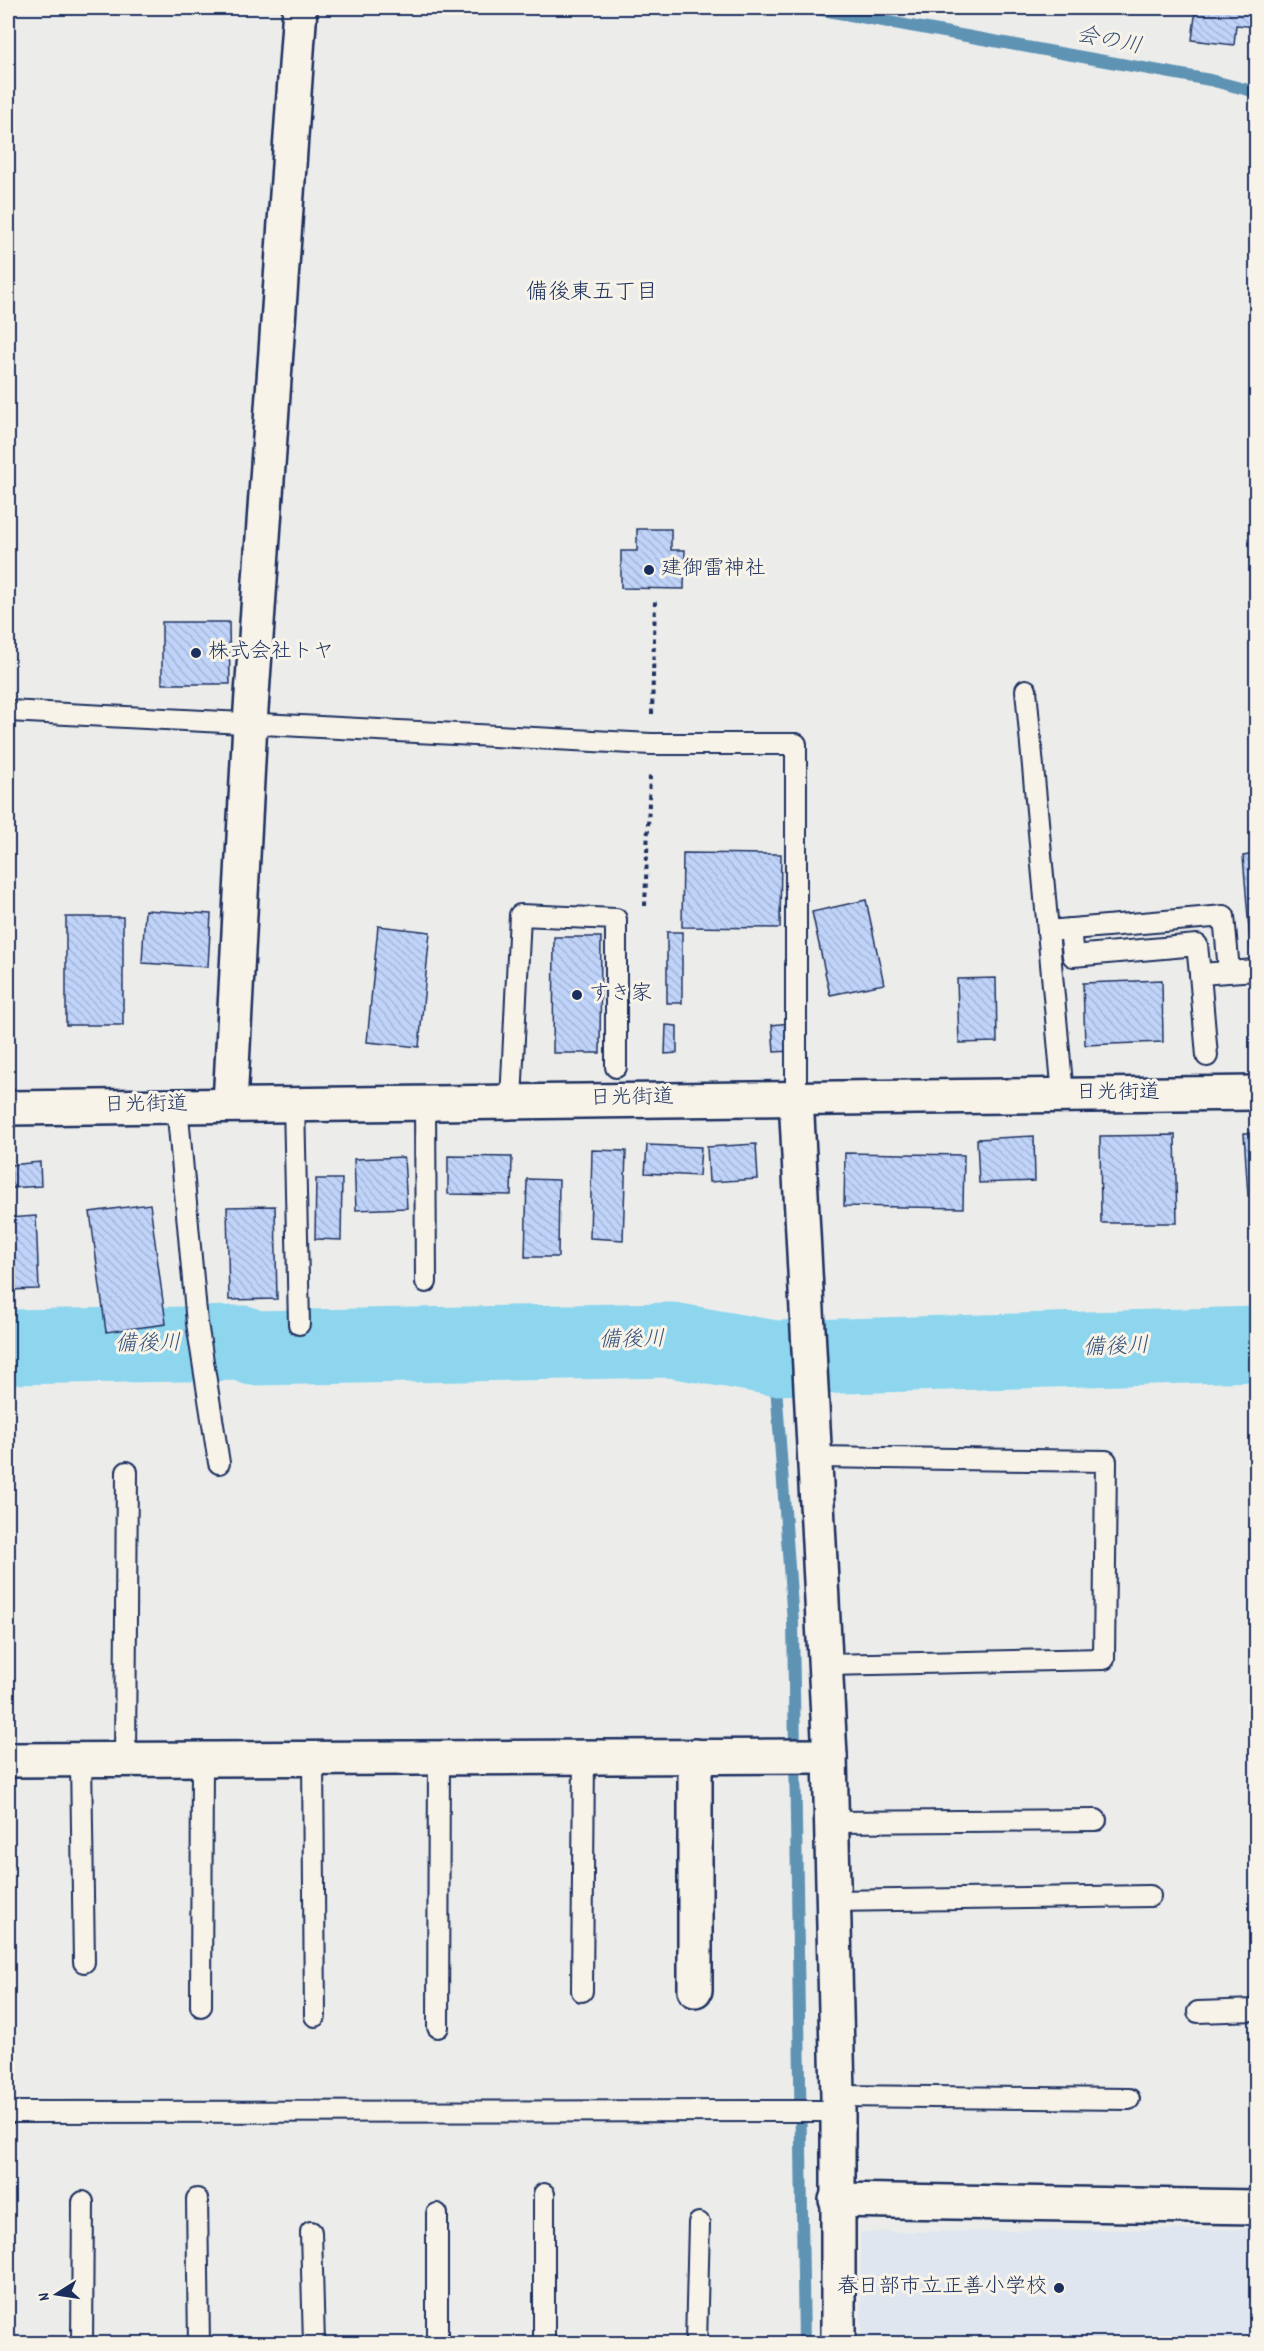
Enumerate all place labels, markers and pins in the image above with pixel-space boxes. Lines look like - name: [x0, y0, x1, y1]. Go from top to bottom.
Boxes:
- place label: 建御雷神社: [661, 555, 766, 585]
- marker: 建御雷神社: [642, 563, 656, 577]
- place label: 株式会社トヤ: [208, 638, 334, 668]
- marker: 株式会社トヤ: [189, 646, 203, 660]
- place label: すき家: [589, 980, 652, 1010]
- marker: すき家: [570, 988, 584, 1002]
- place label: 春日部市立正善小学校: [837, 2273, 1047, 2303]
- marker: 春日部市立正善小学校: [1052, 2281, 1066, 2295]

